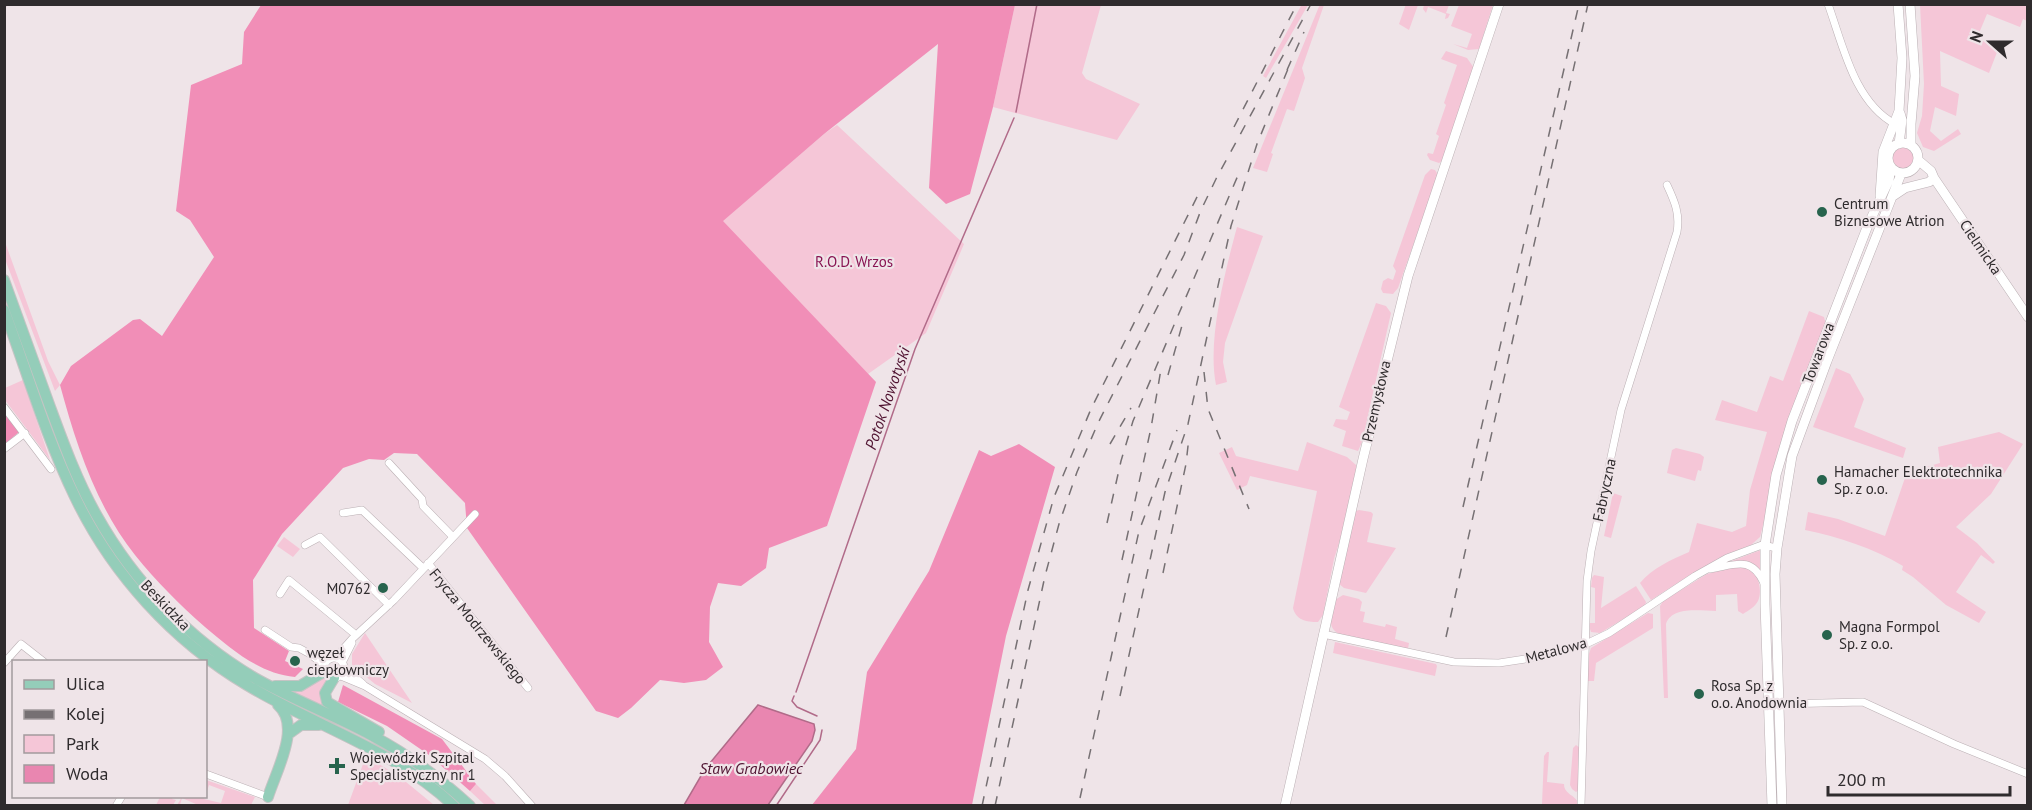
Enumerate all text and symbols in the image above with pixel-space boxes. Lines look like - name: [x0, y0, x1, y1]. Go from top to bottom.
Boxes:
- north arrow: [1960, 12, 2020, 72]
- text: N: [1965, 28, 1987, 45]
- place label: Centrum Biznesowe Atrion: [1834, 194, 1945, 230]
- marker: Centrum Biznesowe Atrion: [1815, 205, 1829, 219]
- street label: Cielmicka: [1956, 216, 2006, 278]
- park label: R.O.D. Wrzos: [815, 252, 893, 271]
- street label: Towarowa: [1798, 320, 1838, 386]
- water label: Potok Nowotyski: [860, 343, 914, 452]
- street label: Przemysłowa: [1357, 358, 1395, 444]
- street label: Fabryczna: [1588, 457, 1620, 523]
- place label: Hamacher Elektrotechnika Sp. z o.o.: [1834, 462, 2002, 498]
- marker: Hamacher Elektrotechnika Sp. z o.o.: [1815, 473, 1829, 487]
- street label: Frycza Modrzewskiego: [425, 564, 531, 688]
- street label: Beskidzka: [137, 576, 195, 634]
- place label: M0762: [326, 579, 371, 598]
- marker: M0762: [376, 581, 390, 595]
- place label: Magna Formpol Sp. z o.o.: [1839, 617, 1940, 653]
- marker: Magna Formpol Sp. z o.o.: [1820, 628, 1834, 642]
- street label: Metalowa: [1523, 633, 1589, 667]
- place label: węzeł ciepłowniczy: [307, 643, 389, 679]
- marker: węzeł ciepłowniczy: [288, 654, 302, 668]
- legend: [12, 660, 207, 798]
- text: Ulica: [66, 672, 105, 695]
- place label: Rosa Sp. z o.o. Anodownia: [1711, 676, 1807, 712]
- marker: Rosa Sp. z o.o. Anodownia: [1692, 687, 1706, 701]
- text: Kolej: [66, 702, 105, 725]
- text: Park: [66, 732, 99, 755]
- place label: Wojewódzki Szpital Specjalistyczny nr 1: [350, 748, 476, 784]
- marker: Wojewódzki Szpital Specjalistyczny nr 1: [328, 757, 346, 775]
- water label: Staw Grabowiec: [699, 758, 803, 778]
- scale bar: [1828, 759, 2010, 797]
- text: Woda: [66, 762, 108, 785]
- text: 200 m: [1837, 768, 1886, 791]

